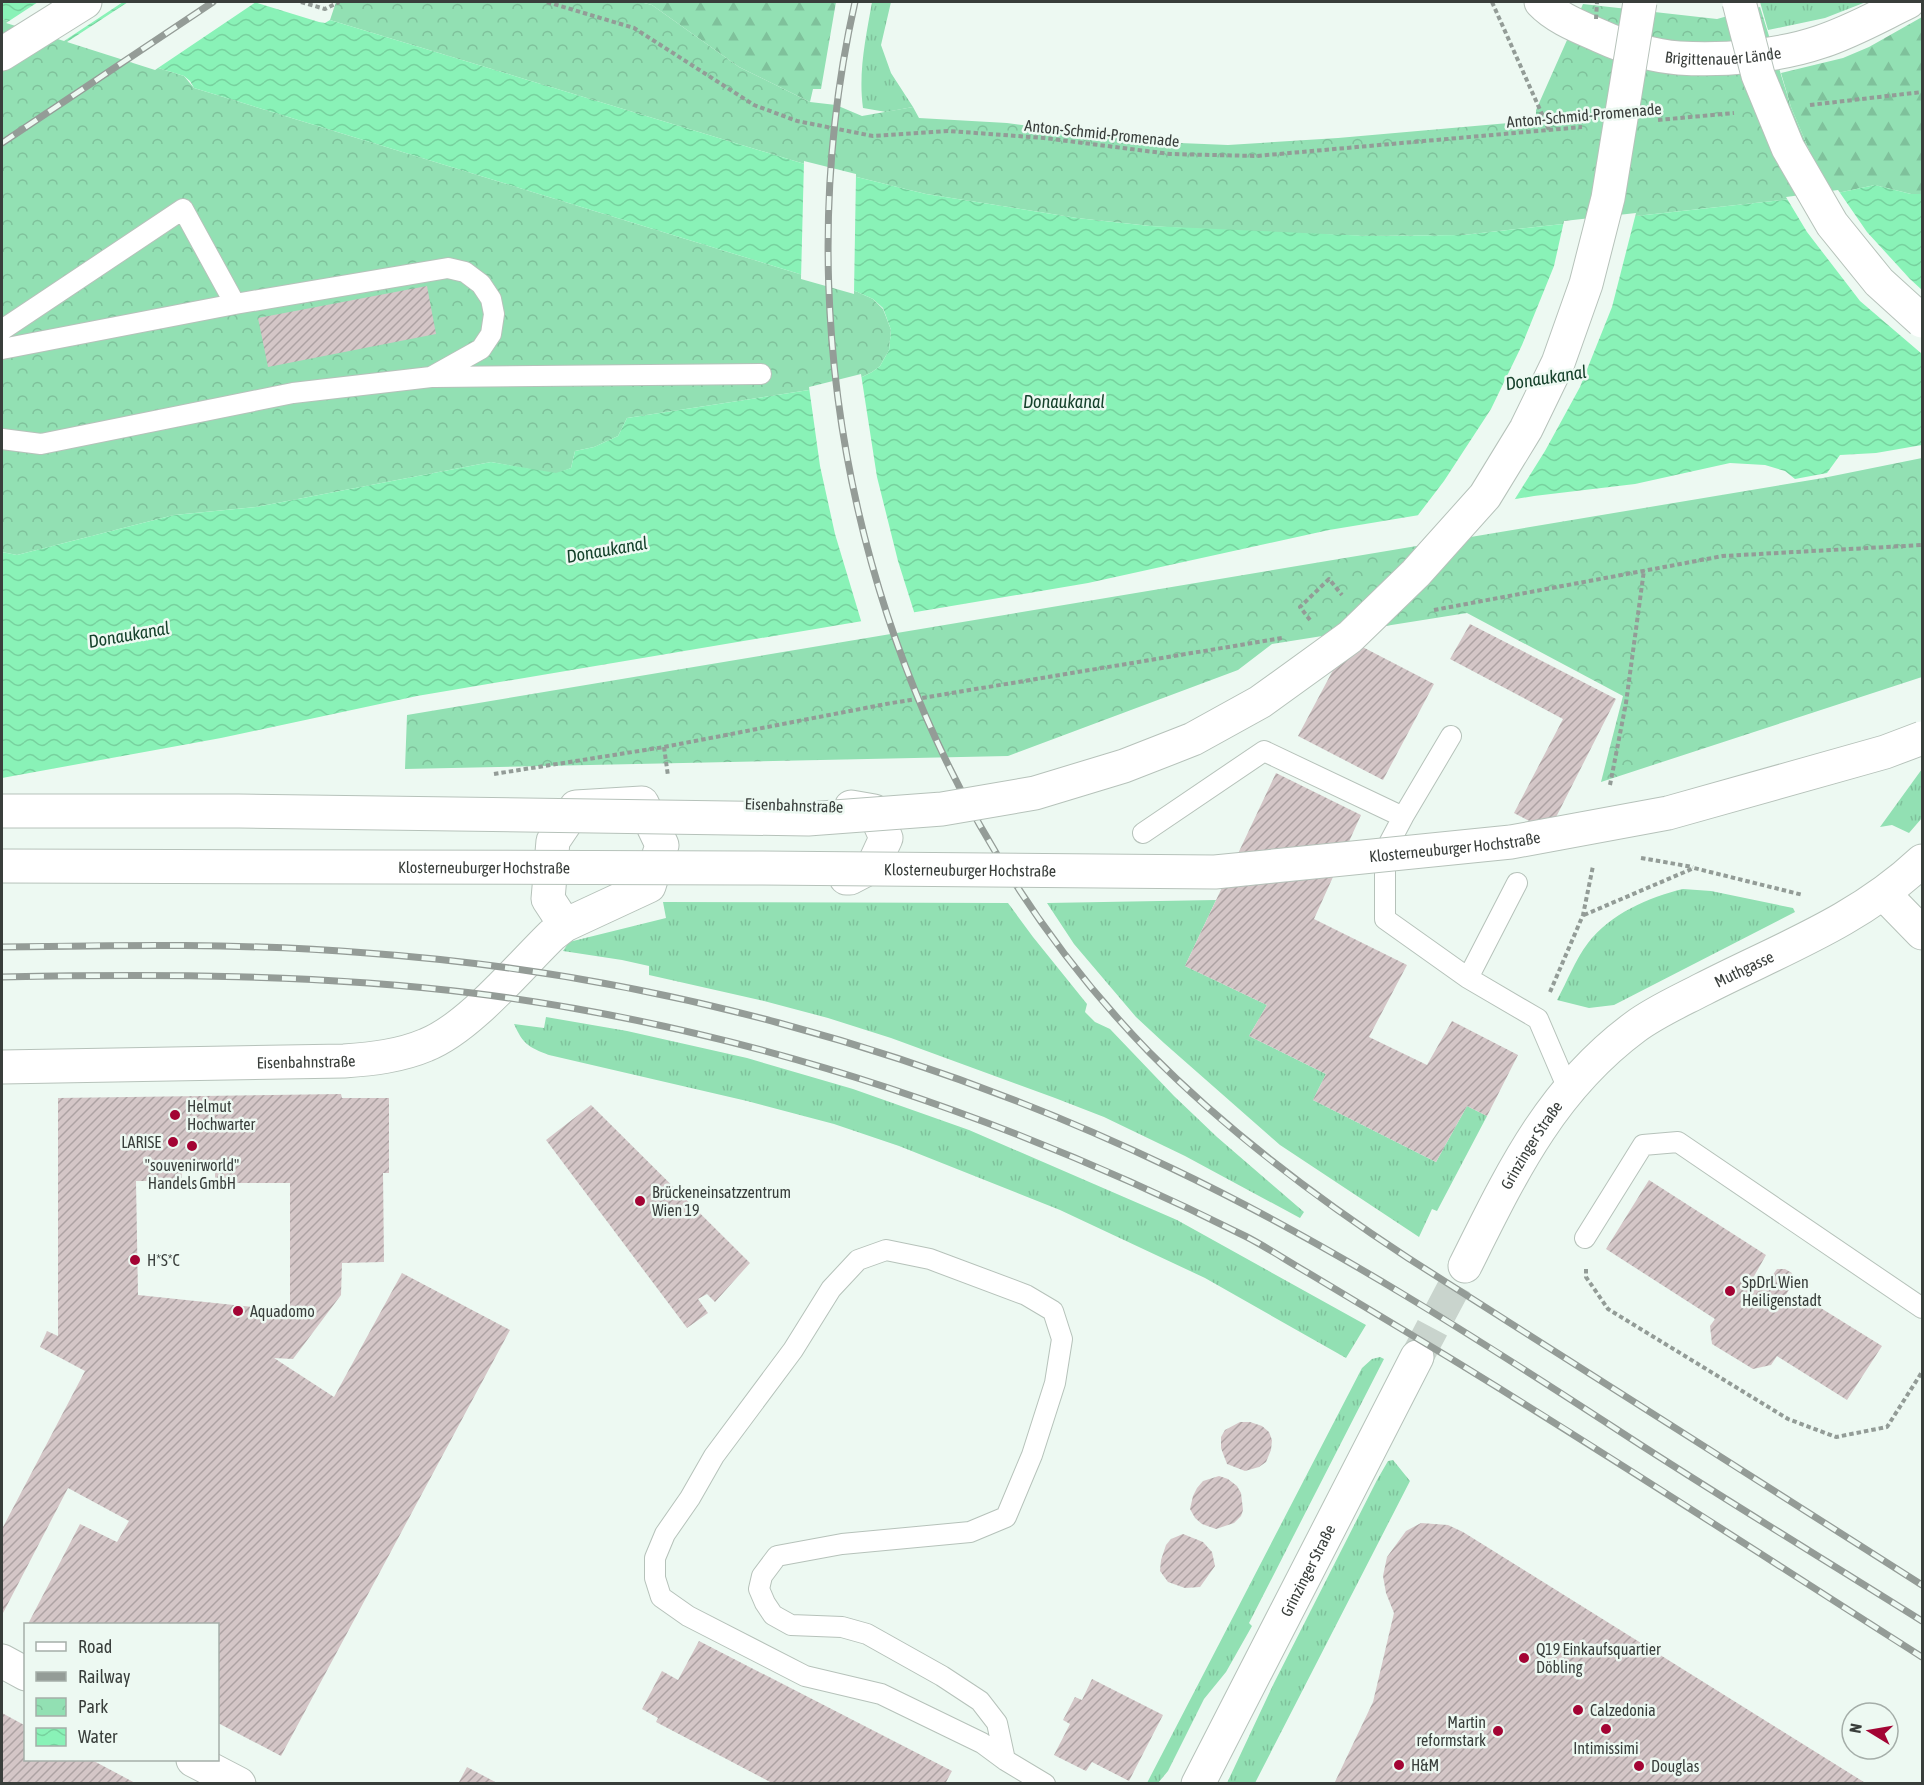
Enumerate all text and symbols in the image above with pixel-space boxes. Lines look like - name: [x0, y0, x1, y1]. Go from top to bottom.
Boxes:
- street label: Brigittenauer Lände: [1664, 43, 1782, 68]
- street label: Anton-Schmid-Promenade: [1506, 99, 1662, 131]
- street label: Anton-Schmid-Promenade: [1024, 116, 1180, 150]
- water label: Donaukanal: [1504, 361, 1588, 394]
- water label: Donaukanal: [1023, 391, 1105, 412]
- water label: Donaukanal: [565, 532, 649, 567]
- water label: Donaukanal: [87, 617, 171, 652]
- street label: Eisenbahnstraße: [744, 794, 844, 816]
- street label: Klosterneuburger Hochstraße: [1368, 828, 1542, 865]
- street label: Klosterneuburger Hochstraße: [398, 858, 570, 877]
- street label: Klosterneuburger Hochstraße: [884, 860, 1056, 880]
- street label: Muthgasse: [1711, 947, 1776, 991]
- street label: Eisenbahnstraße: [256, 1051, 356, 1072]
- place label: Helmut Hochwarter: [187, 1097, 256, 1133]
- street label: Grinzinger Straße: [1497, 1097, 1566, 1192]
- marker: Helmut Hochwarter: [168, 1108, 182, 1122]
- place label: LARISE: [121, 1133, 161, 1151]
- marker: LARISE: [166, 1135, 180, 1149]
- marker: "souvenirworld" Handels GmbH: [185, 1139, 199, 1153]
- place label: "souvenirworld" Handels GmbH: [145, 1156, 239, 1192]
- place label: Brückeneinsatzzentrum Wien 19: [652, 1183, 791, 1219]
- marker: Brückeneinsatzzentrum Wien 19: [633, 1194, 647, 1208]
- place label: H*S*C: [147, 1251, 180, 1269]
- marker: H*S*C: [128, 1253, 142, 1267]
- place label: SpDrL Wien Heiligenstadt: [1742, 1273, 1822, 1310]
- marker: SpDrL Wien Heiligenstadt: [1723, 1284, 1737, 1298]
- place label: Aquadomo: [250, 1302, 315, 1321]
- marker: Aquadomo: [231, 1304, 245, 1318]
- street label: Grinzinger Straße: [1277, 1522, 1339, 1619]
- legend: [24, 1623, 219, 1761]
- text: Road: [78, 1636, 112, 1657]
- place label: Q19 Einkaufsquartier Döbling: [1536, 1640, 1661, 1677]
- marker: Q19 Einkaufsquartier Döbling: [1517, 1651, 1531, 1665]
- text: Railway: [78, 1666, 130, 1687]
- text: Park: [78, 1696, 108, 1717]
- place label: Calzedonia: [1590, 1701, 1656, 1719]
- north arrow: [1840, 1701, 1900, 1761]
- marker: Calzedonia: [1571, 1703, 1585, 1717]
- place label: Martin reformstark: [1416, 1713, 1486, 1749]
- marker: Intimissimi: [1599, 1722, 1613, 1736]
- text: N: [1846, 1722, 1865, 1734]
- marker: Martin reformstark: [1491, 1724, 1505, 1738]
- text: Water: [78, 1726, 118, 1747]
- place label: Intimissimi: [1573, 1739, 1639, 1757]
- place label: H&M: [1411, 1756, 1439, 1774]
- place label: Douglas: [1651, 1757, 1700, 1776]
- marker: H&M: [1392, 1758, 1406, 1772]
- marker: Douglas: [1632, 1759, 1646, 1773]

